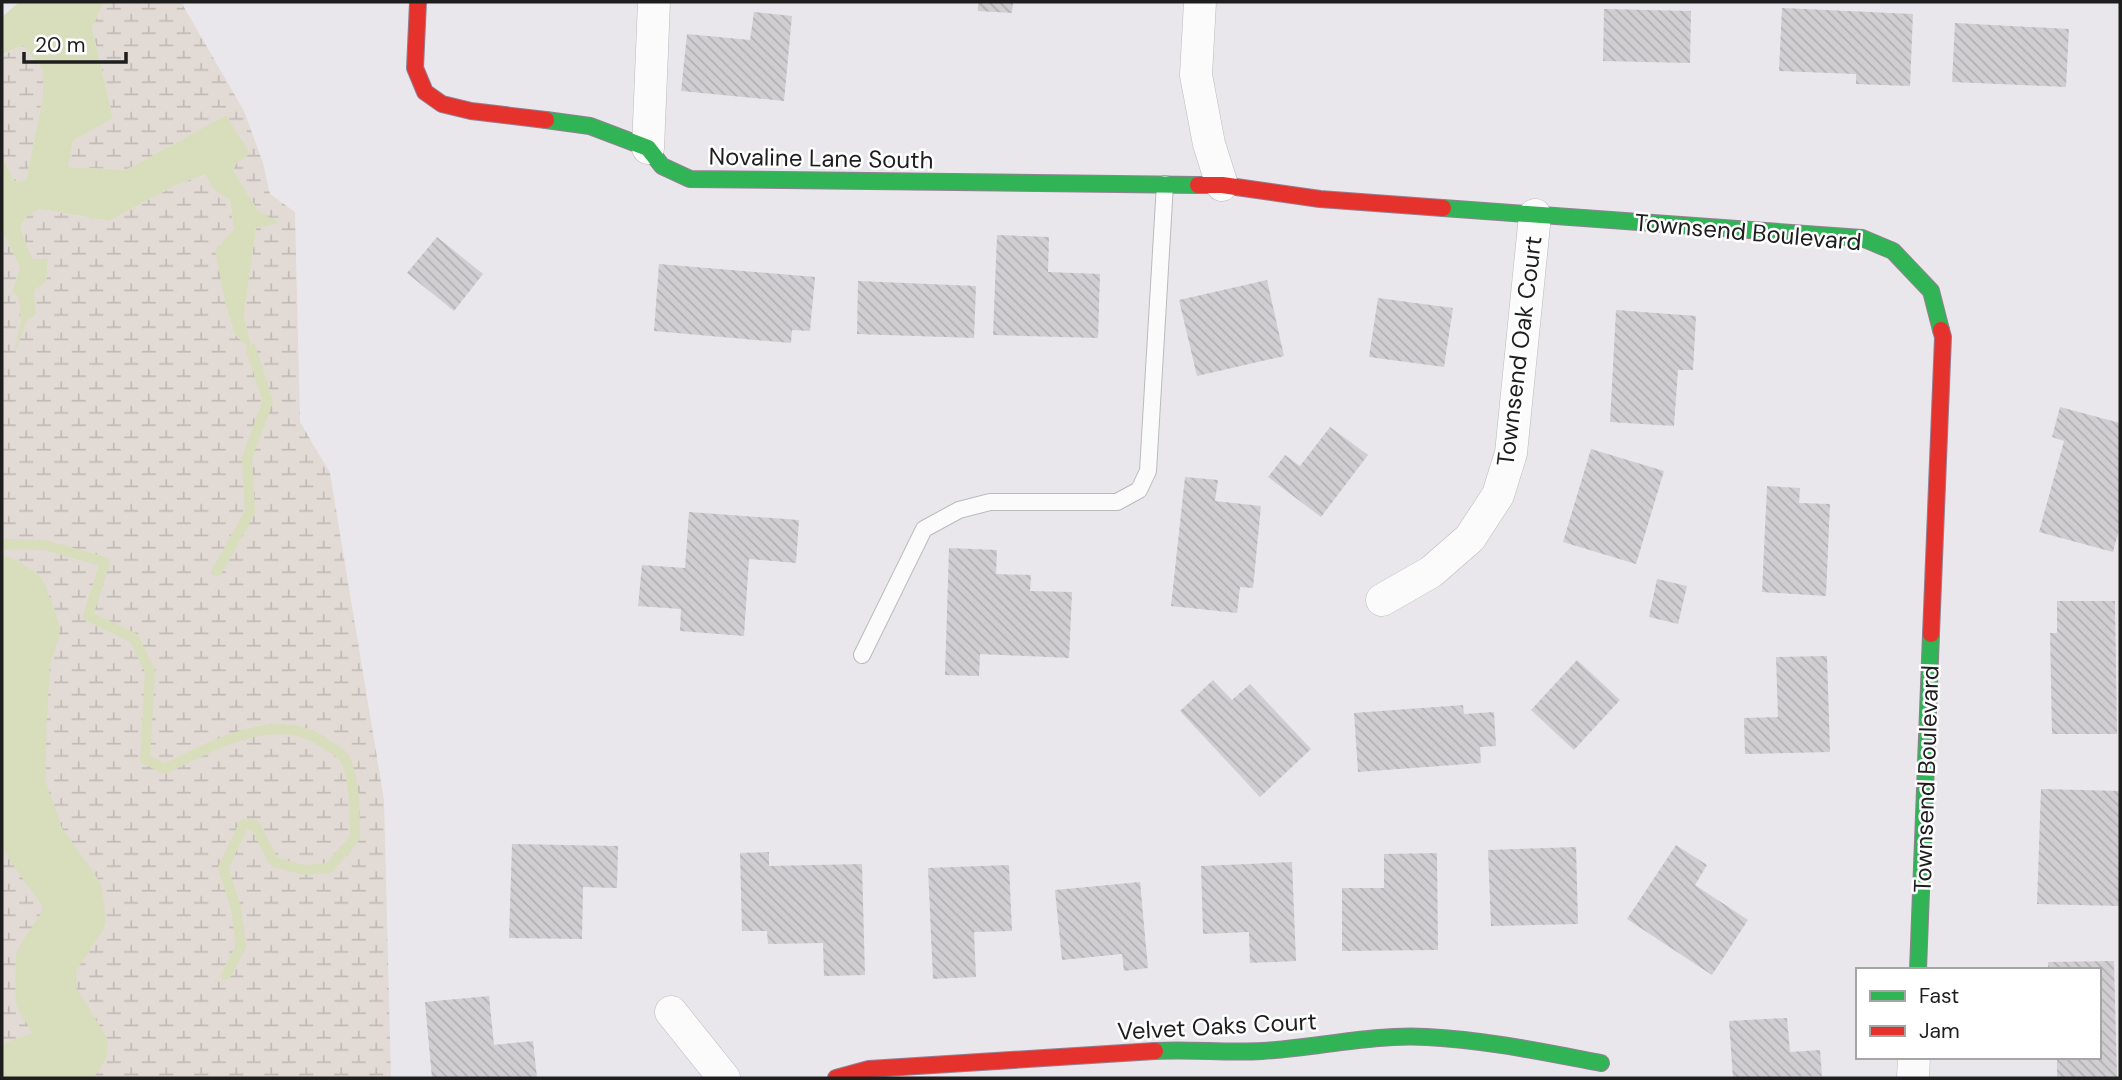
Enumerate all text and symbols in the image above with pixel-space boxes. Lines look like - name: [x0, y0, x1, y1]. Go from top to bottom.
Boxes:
- scale bar: [24, 21, 126, 65]
- text: 20 m: [35, 31, 86, 59]
- street label: Novaline Lane South: [708, 141, 934, 175]
- street label: Townsend Boulevard: [1633, 207, 1863, 257]
- street label: Townsend Oak Court: [1489, 234, 1549, 468]
- street label: Townsend Boulevard: [1907, 665, 1945, 893]
- legend: [1856, 968, 2101, 1059]
- text: Fast: [1919, 982, 1959, 1010]
- street label: Velvet Oaks Court: [1117, 1005, 1317, 1047]
- text: Jam: [1919, 1017, 1960, 1045]

